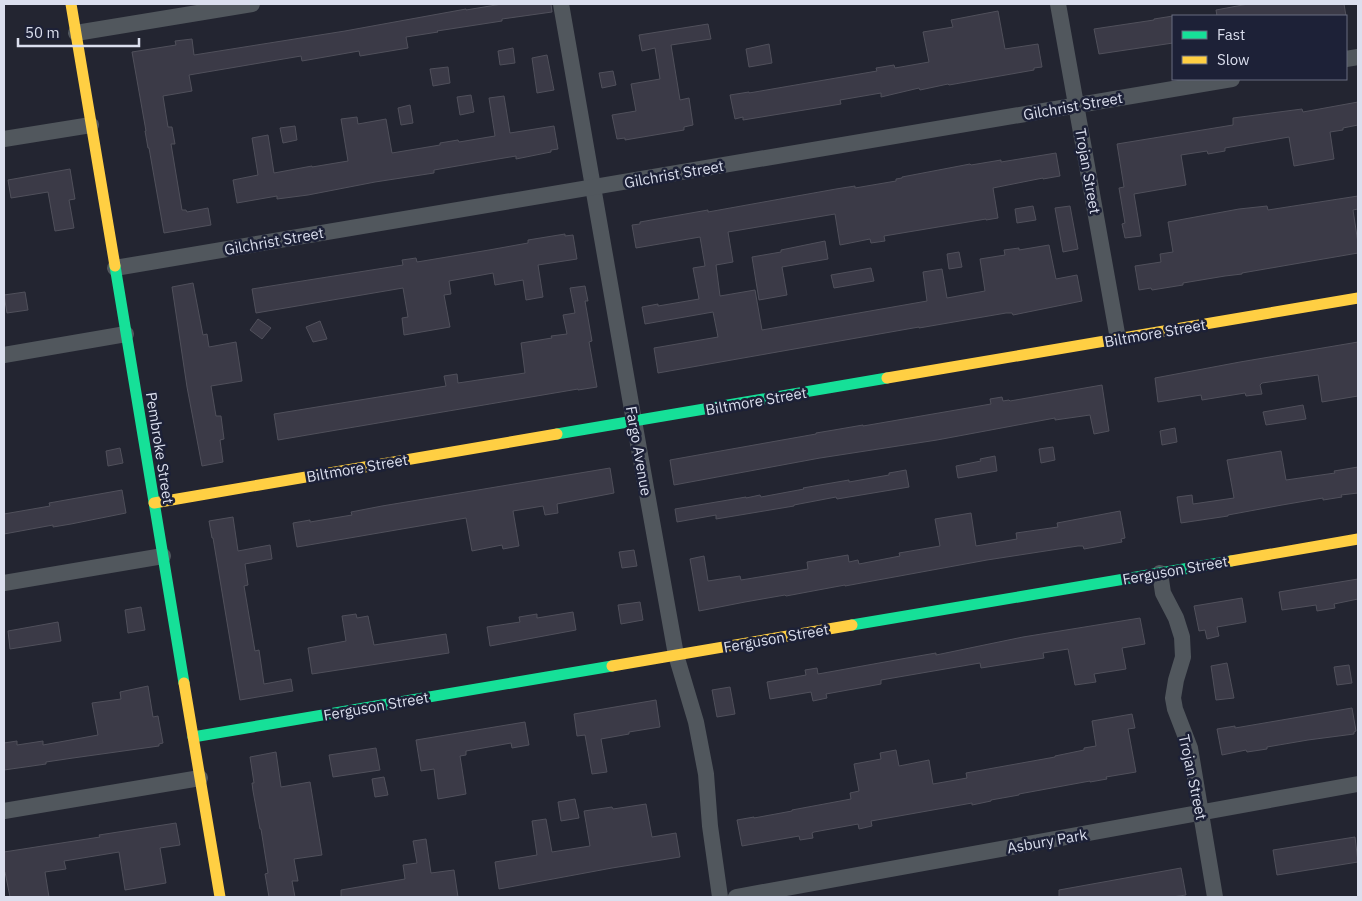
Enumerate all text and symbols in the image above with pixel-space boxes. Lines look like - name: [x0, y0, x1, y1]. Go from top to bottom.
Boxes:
- scale bar: [18, 15, 139, 47]
- legend: [1172, 15, 1347, 80]
- text: 50 m: [25, 23, 60, 42]
- text: Fast: [1217, 25, 1245, 44]
- text: Slow: [1217, 50, 1250, 69]
- street label: Gilchrist Street: [1022, 88, 1124, 124]
- street label: Trojan Street: [1071, 127, 1105, 215]
- street label: Gilchrist Street: [623, 156, 725, 192]
- street label: Gilchrist Street: [223, 223, 325, 259]
- street label: Biltmore Street: [1103, 315, 1207, 351]
- street label: Biltmore Street: [704, 383, 808, 419]
- street label: Pembroke Street: [142, 391, 178, 505]
- street label: Fargo Avenue: [622, 405, 656, 497]
- street label: Biltmore Street: [305, 450, 409, 486]
- street label: Ferguson Street: [1121, 551, 1229, 589]
- street label: Ferguson Street: [722, 619, 830, 657]
- street label: Ferguson Street: [322, 687, 430, 725]
- street label: Trojan Street: [1175, 733, 1211, 821]
- street label: Asbury Park: [1005, 825, 1089, 857]

